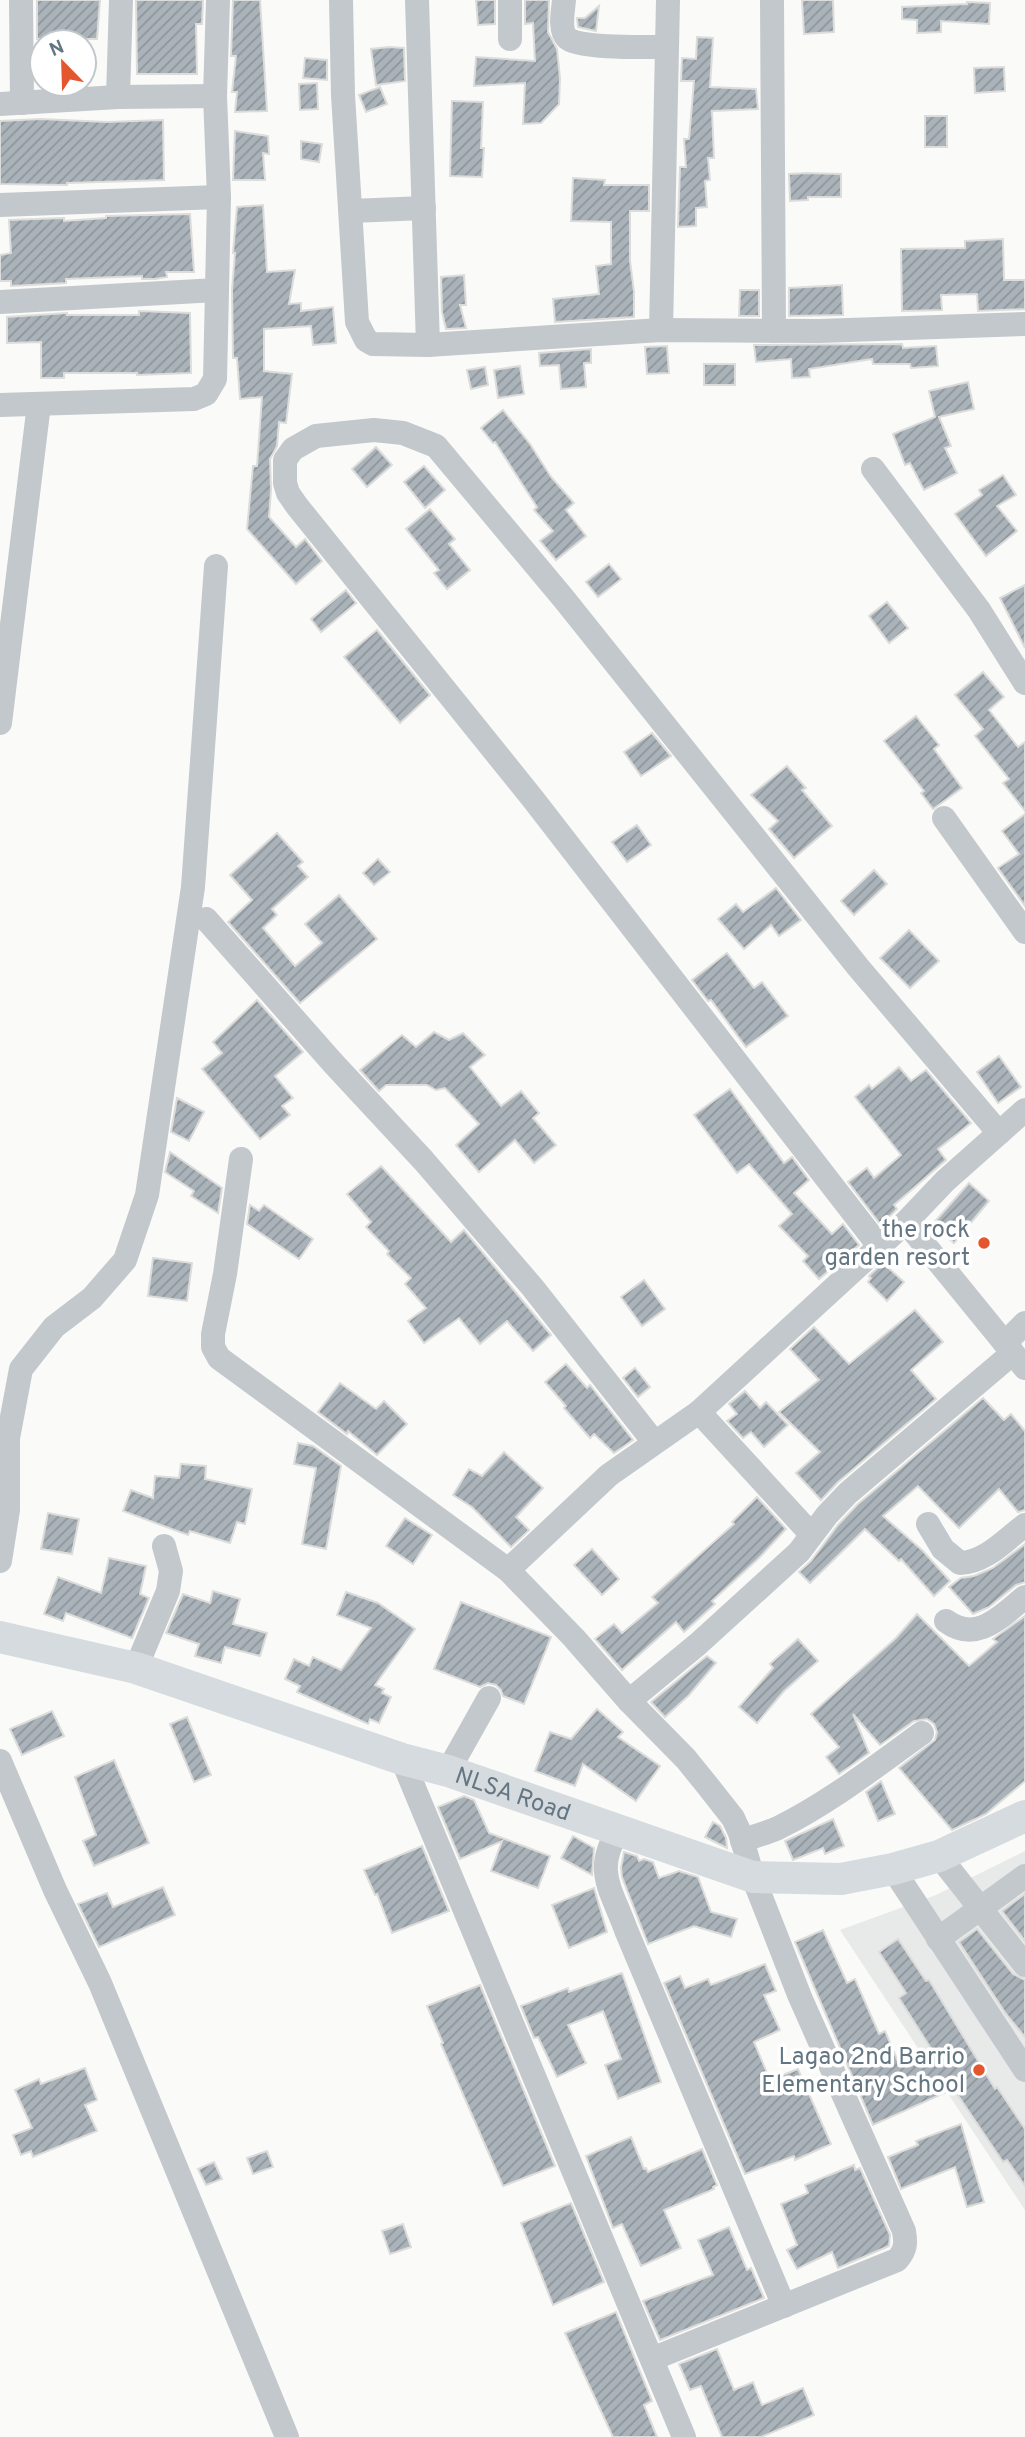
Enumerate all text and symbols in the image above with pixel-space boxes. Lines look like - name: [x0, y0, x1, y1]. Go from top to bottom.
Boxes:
- north arrow: [28, 28, 98, 98]
- text: N: [46, 35, 68, 63]
- place label: the rock garden resort: [824, 1216, 970, 1274]
- marker: the rock garden resort: [976, 1235, 992, 1251]
- street label: NLSA Road: [451, 1762, 574, 1829]
- place label: Lagao 2nd Barrio Elementary School: [761, 2043, 965, 2101]
- marker: Lagao 2nd Barrio Elementary School: [971, 2062, 987, 2078]

